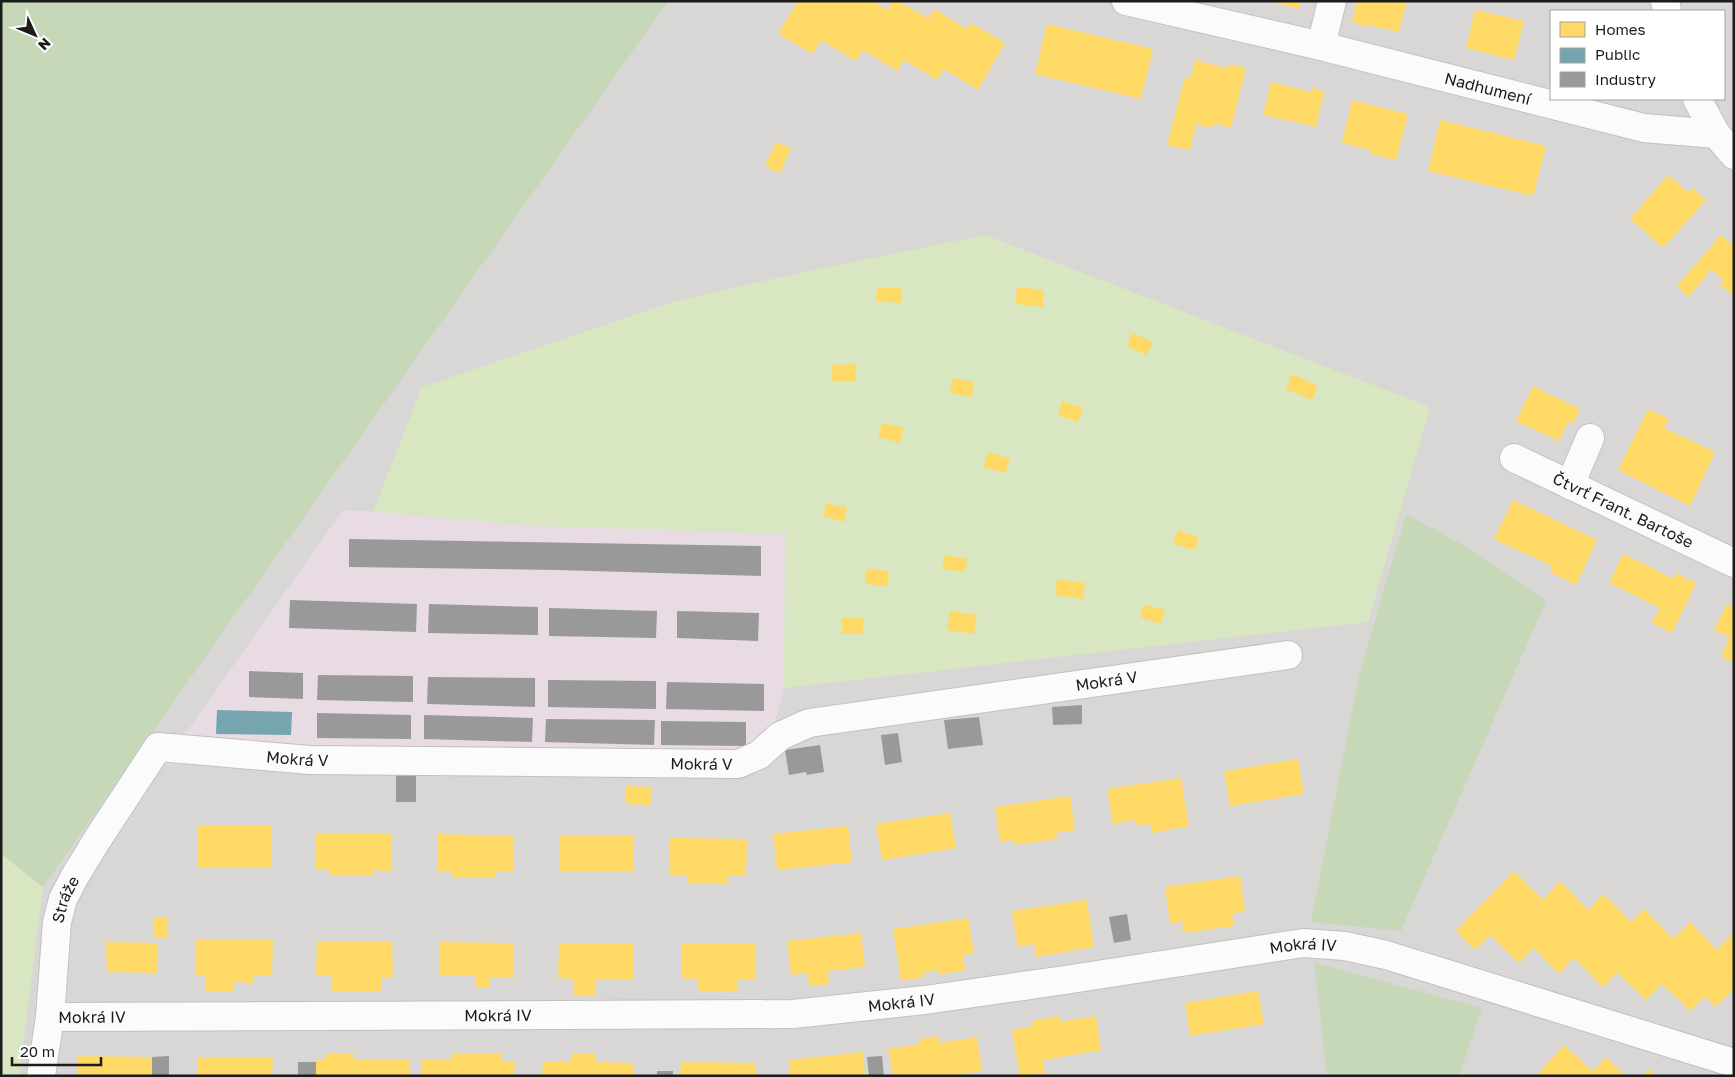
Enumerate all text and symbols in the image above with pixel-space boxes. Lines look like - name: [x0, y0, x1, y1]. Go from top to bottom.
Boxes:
- north arrow: [10, 10, 60, 60]
- legend: [1550, 10, 1725, 100]
- text: Homes: [1595, 20, 1645, 38]
- text: N: [35, 35, 55, 54]
- text: Public: [1595, 45, 1640, 63]
- street label: Nadhumení: [1442, 68, 1534, 109]
- text: Industry: [1595, 70, 1656, 88]
- street label: Čtvrť Frant. Bartoše: [1550, 468, 1697, 552]
- street label: Mokrá V: [1074, 666, 1139, 695]
- street label: Mokrá V: [266, 746, 329, 770]
- street label: Mokrá V: [670, 753, 733, 774]
- street label: Stráže: [47, 872, 83, 925]
- street label: Mokrá IV: [1268, 933, 1338, 958]
- street label: Mokrá IV: [867, 989, 937, 1016]
- street label: Mokrá IV: [464, 1005, 532, 1025]
- street label: Mokrá IV: [58, 1007, 126, 1027]
- scale bar: [12, 1034, 101, 1066]
- text: 20 m: [20, 1042, 55, 1060]

